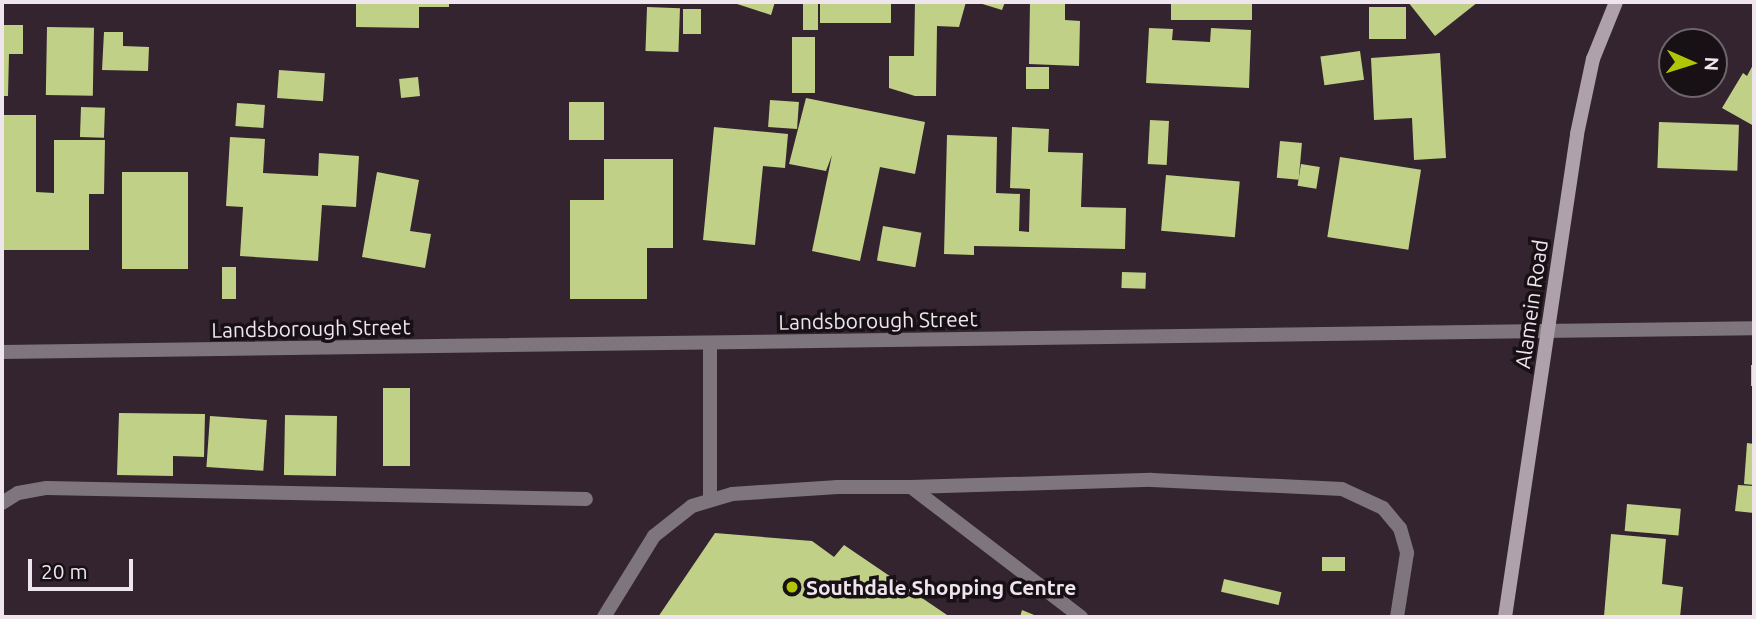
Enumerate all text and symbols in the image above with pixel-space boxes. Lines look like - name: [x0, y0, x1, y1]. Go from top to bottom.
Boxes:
- north arrow: [1658, 28, 1728, 98]
- text: N: [1701, 56, 1723, 72]
- street label: Alamein Road: [1509, 238, 1553, 370]
- street label: Landsborough Street: [778, 306, 978, 334]
- street label: Landsborough Street: [211, 314, 411, 342]
- scale bar: [32, 546, 136, 590]
- text: 20 m: [41, 559, 88, 583]
- place label: Southdale Shopping Centre: [806, 574, 1076, 600]
- marker: Southdale Shopping Centre: [784, 579, 800, 595]

